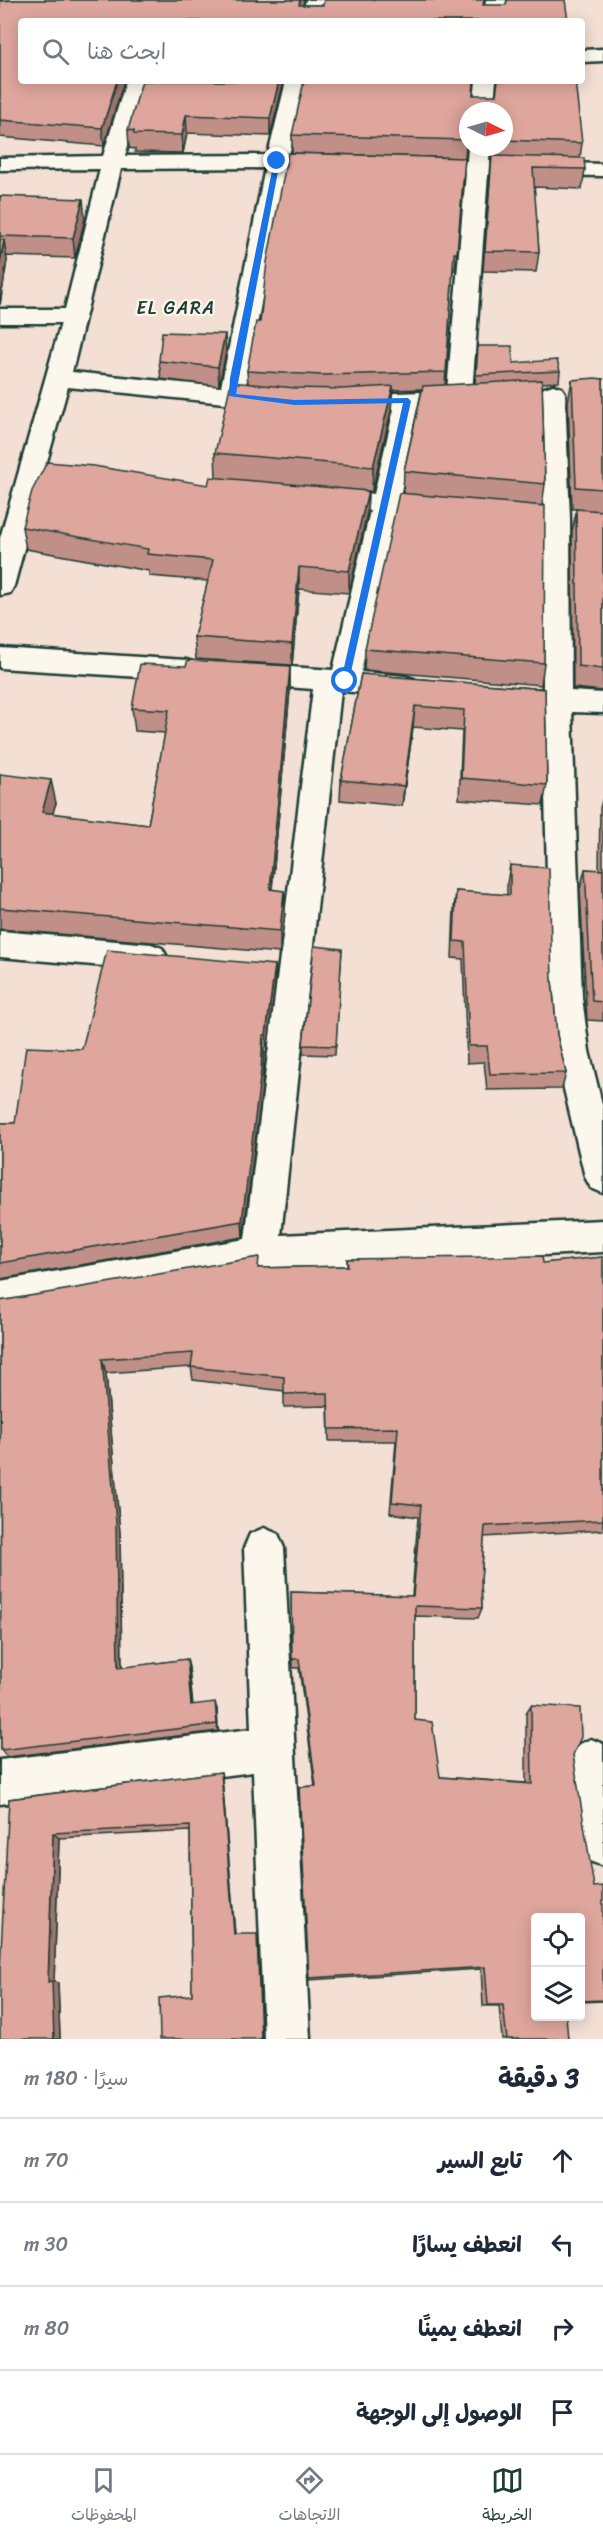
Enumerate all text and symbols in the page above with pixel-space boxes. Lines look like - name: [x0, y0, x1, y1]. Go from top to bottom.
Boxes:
- search box: [18, 18, 585, 84]
- text: ابحث هنا: [87, 32, 166, 71]
- icon: search: [39, 35, 72, 68]
- north arrow: [459, 102, 513, 156]
- route end: [263, 147, 289, 173]
- district label: EL GARA: [136, 292, 216, 324]
- route start: [331, 667, 357, 693]
- map controls: [531, 1913, 585, 2021]
- button: locate: [531, 1913, 585, 1967]
- button: layers: [531, 1967, 585, 2021]
- text: 3 دقيقة: [498, 2055, 579, 2101]
- text: سيرًا · 180 m: [24, 2061, 128, 2096]
- text: تابع السير: [438, 2141, 522, 2180]
- text: 70 m: [24, 2143, 69, 2178]
- icon: ahead: [546, 2144, 579, 2177]
- text: انعطف يسارًا: [412, 2225, 522, 2264]
- text: 30 m: [24, 2227, 68, 2262]
- icon: left: [546, 2228, 579, 2261]
- text: انعطف يمينًا: [418, 2309, 522, 2348]
- text: 80 m: [24, 2311, 69, 2346]
- icon: right: [546, 2312, 579, 2345]
- text: الوصول إلى الوجهة: [356, 2393, 522, 2432]
- icon: arrive: [546, 2396, 579, 2429]
- tab: المحفوظات: [71, 2464, 137, 2529]
- tab: الاتجاهات: [279, 2464, 340, 2529]
- tab: الخريطة: [482, 2464, 532, 2529]

